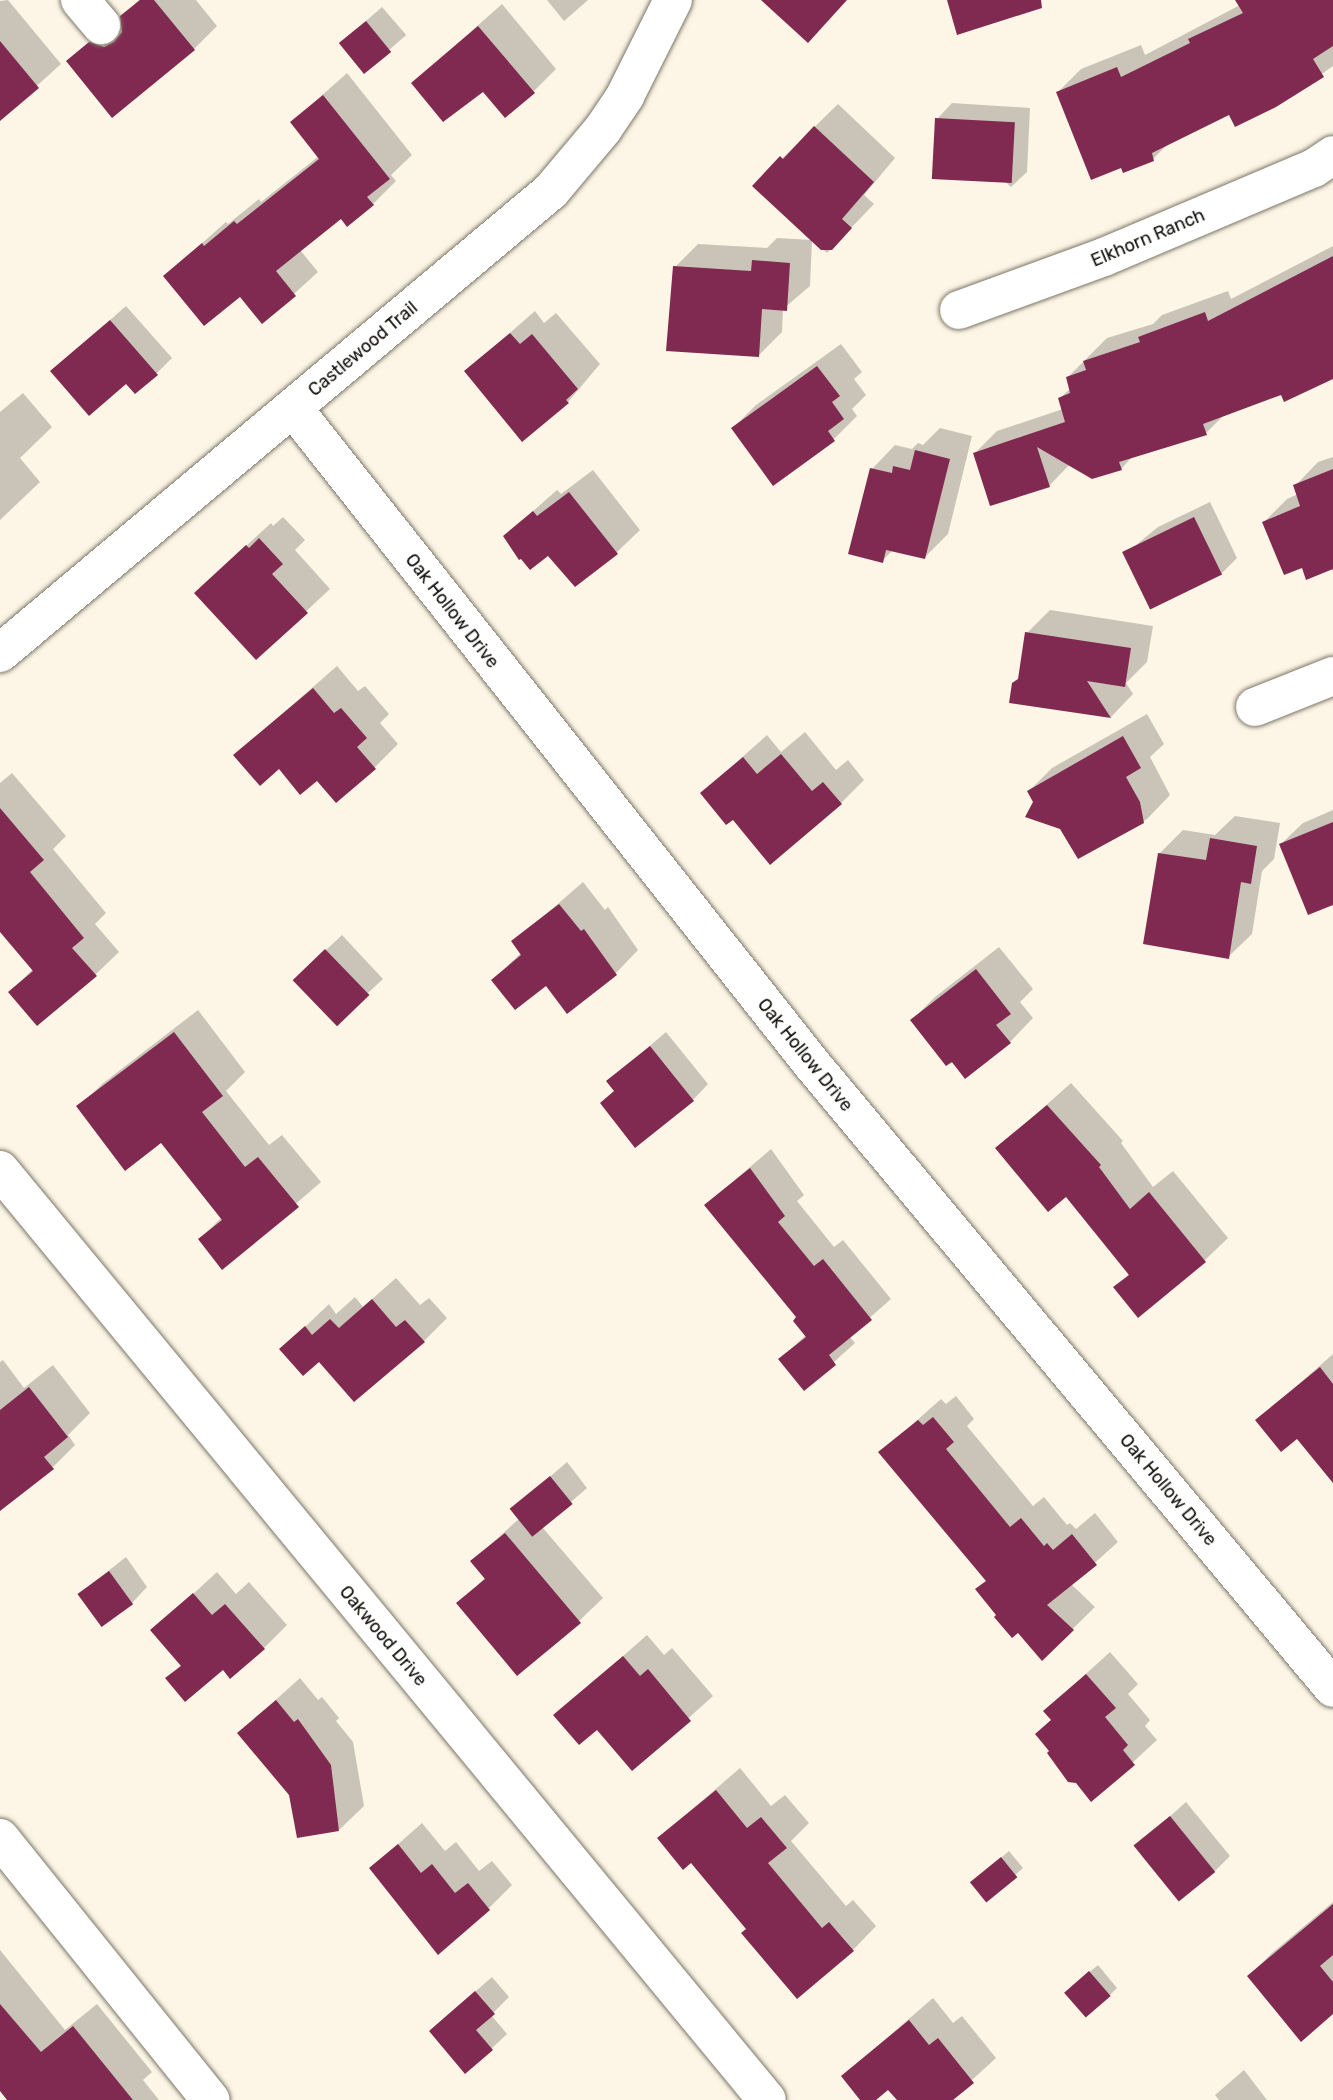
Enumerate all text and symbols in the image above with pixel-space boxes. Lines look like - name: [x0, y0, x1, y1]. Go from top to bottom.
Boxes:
- street label: Elkhorn Ranch: [1088, 204, 1208, 272]
- street label: Castlewood Trail: [304, 297, 422, 401]
- street label: Oak Hollow Drive: [400, 549, 504, 673]
- street label: Oak Hollow Drive: [753, 994, 857, 1116]
- street label: Oak Hollow Drive: [1115, 1429, 1221, 1551]
- street label: Oakwood Drive: [335, 1581, 431, 1691]

